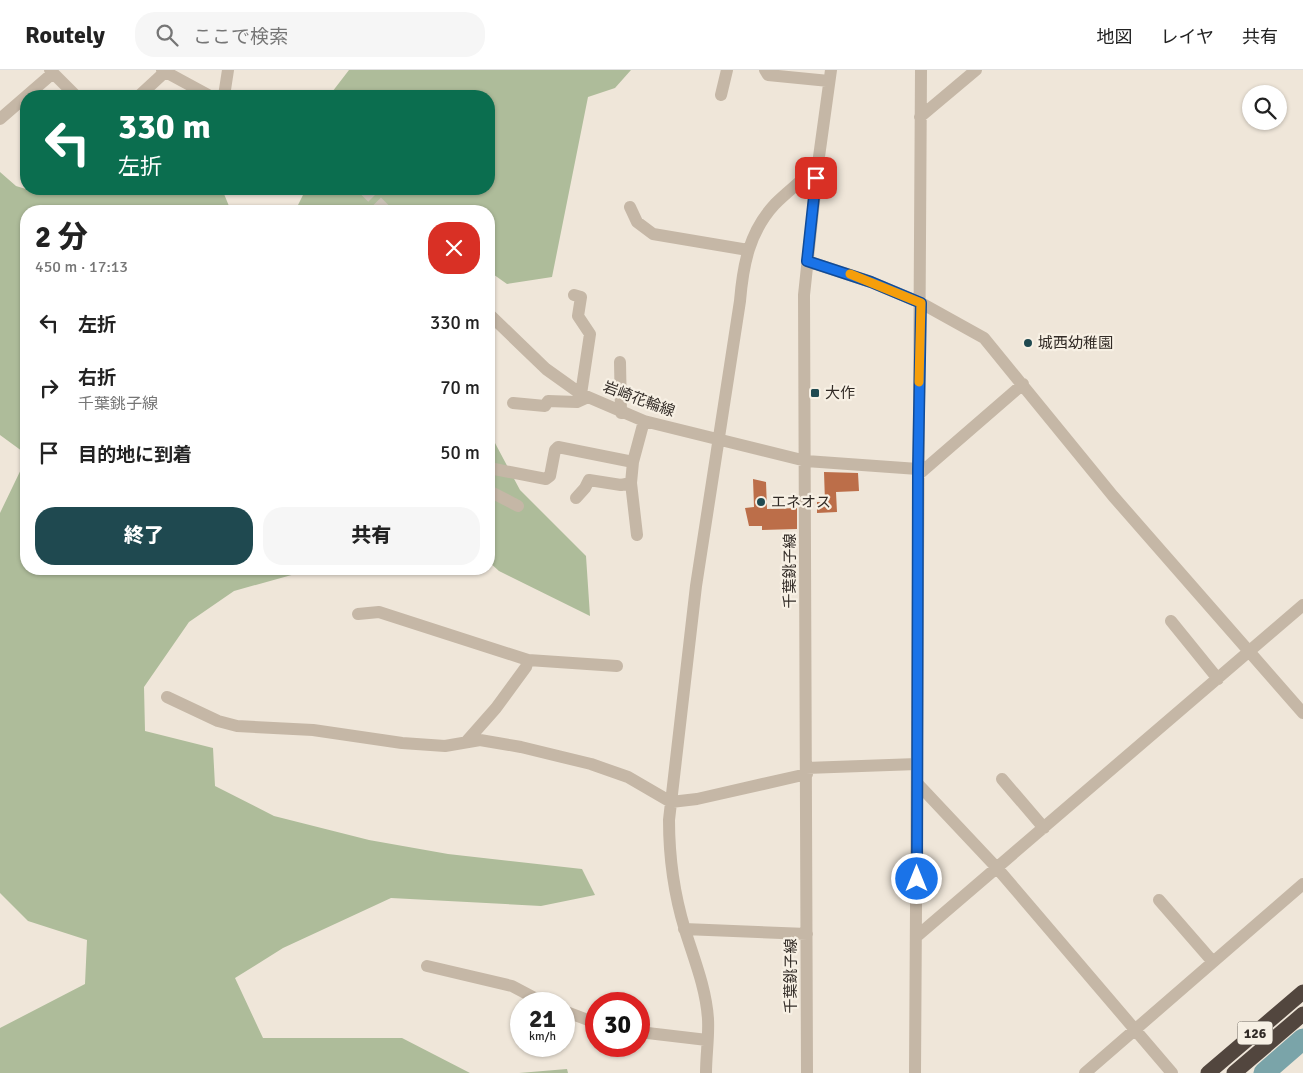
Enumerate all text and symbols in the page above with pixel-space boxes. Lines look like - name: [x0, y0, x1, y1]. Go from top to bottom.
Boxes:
- search box: [135, 12, 485, 57]
- text: Routely: [25, 20, 105, 50]
- icon: search: [153, 21, 181, 49]
- text: ここで検索: [193, 25, 288, 49]
- text: 地図: [1097, 26, 1133, 48]
- text: レイヤ: [1161, 26, 1214, 48]
- text: 共有: [1242, 26, 1278, 48]
- map controls: [1242, 85, 1287, 130]
- button: search: [1242, 85, 1287, 130]
- text: 330 m: [118, 105, 211, 148]
- icon: left: [35, 110, 100, 175]
- text: 左折: [118, 153, 162, 180]
- pin: [795, 157, 837, 199]
- icon: arrive: [802, 164, 830, 192]
- text: 2 分: [35, 219, 88, 256]
- button: close: [428, 222, 480, 274]
- text: 450 m · 17:13: [35, 257, 128, 277]
- icon: left: [35, 309, 63, 337]
- text: 330 m: [430, 311, 480, 335]
- text: 左折: [78, 313, 116, 337]
- place label: 城西幼稚園: [1038, 334, 1113, 352]
- marker: 城西幼稚園: [1022, 337, 1034, 349]
- text: 右折: [78, 366, 116, 390]
- icon: right: [35, 374, 63, 402]
- text: 70 m: [440, 376, 480, 400]
- street label: 岩崎花輪線: [601, 378, 677, 420]
- place label: 大作: [825, 384, 855, 402]
- marker: 大作: [809, 387, 821, 399]
- text: 千葉銚子線: [78, 394, 158, 414]
- icon: arrive: [35, 439, 63, 467]
- text: 50 m: [440, 441, 480, 465]
- text: 目的地に到着: [78, 443, 192, 467]
- place label: エネオス: [771, 493, 831, 511]
- marker: エネオス: [755, 496, 767, 508]
- button: 終了: [35, 507, 253, 565]
- button: 共有: [263, 507, 480, 565]
- street label: 千葉銚子線: [781, 533, 799, 609]
- position arrow: [890, 852, 942, 904]
- street label: 千葉銚子線: [782, 938, 800, 1014]
- speed limit sign: 30: [585, 992, 650, 1057]
- text: 21: [529, 1003, 556, 1034]
- road number: 126: [1238, 1021, 1272, 1044]
- text: km/h: [529, 1029, 556, 1044]

